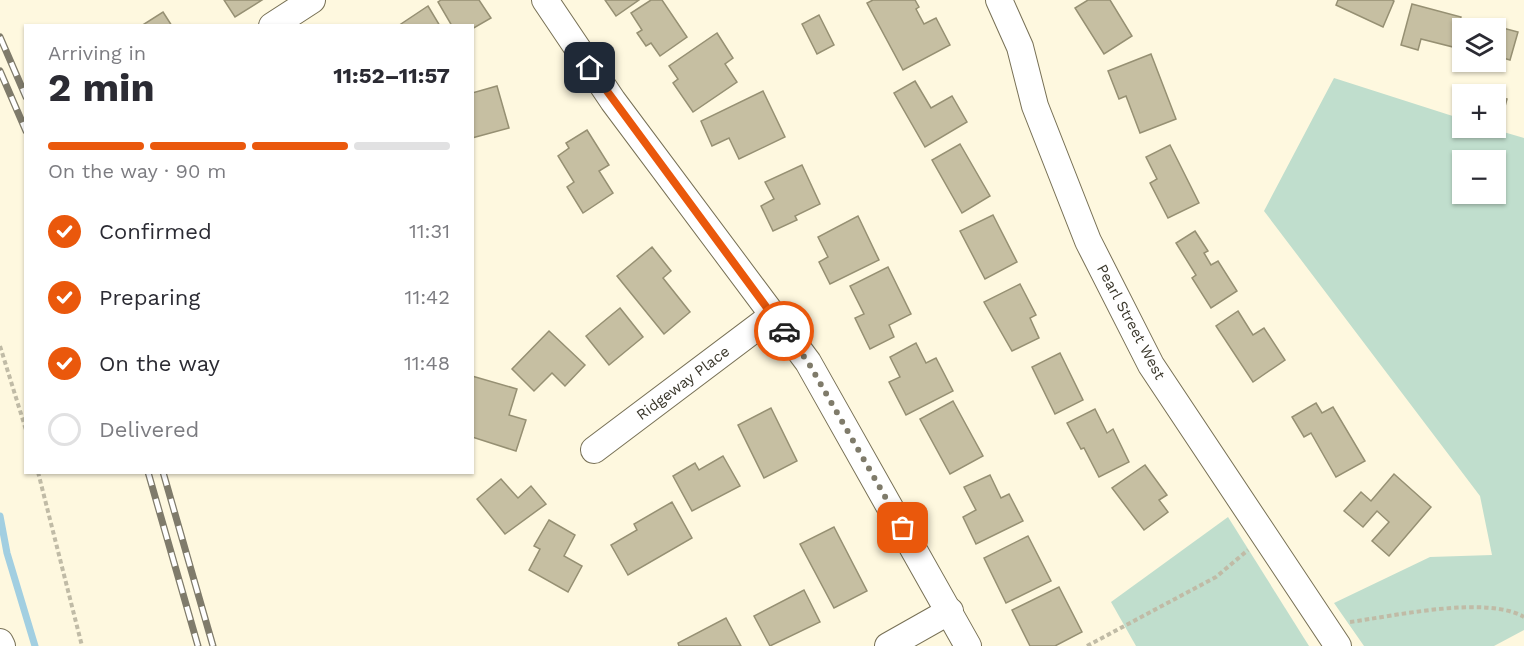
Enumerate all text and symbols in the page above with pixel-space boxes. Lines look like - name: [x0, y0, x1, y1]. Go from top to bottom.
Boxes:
- map controls: [1452, 18, 1506, 204]
- button: layers: [1452, 18, 1506, 72]
- text: Arriving in: [48, 41, 146, 65]
- pin: [564, 42, 615, 93]
- icon: home: [573, 51, 606, 84]
- text: 11:52–11:57: [333, 63, 450, 88]
- text: 2 min: [48, 65, 155, 110]
- button: +: [1452, 84, 1506, 138]
- button: −: [1452, 150, 1506, 204]
- text: On the way · 90 m: [48, 159, 226, 183]
- icon: check: [48, 215, 81, 248]
- text: Confirmed: [99, 219, 212, 244]
- text: 11:31: [409, 219, 450, 243]
- street label: Pearl Street West: [1093, 261, 1169, 383]
- icon: check: [48, 281, 81, 314]
- text: Preparing: [99, 285, 200, 310]
- text: 11:42: [405, 285, 450, 309]
- courier: [754, 301, 814, 361]
- icon: car: [768, 315, 801, 348]
- street label: Ridgeway Place: [633, 342, 733, 424]
- icon: check: [48, 347, 81, 380]
- text: On the way: [99, 351, 220, 376]
- text: 11:48: [404, 351, 450, 375]
- text: Delivered: [99, 417, 199, 442]
- pin: [877, 502, 928, 553]
- icon: bag: [886, 511, 919, 544]

